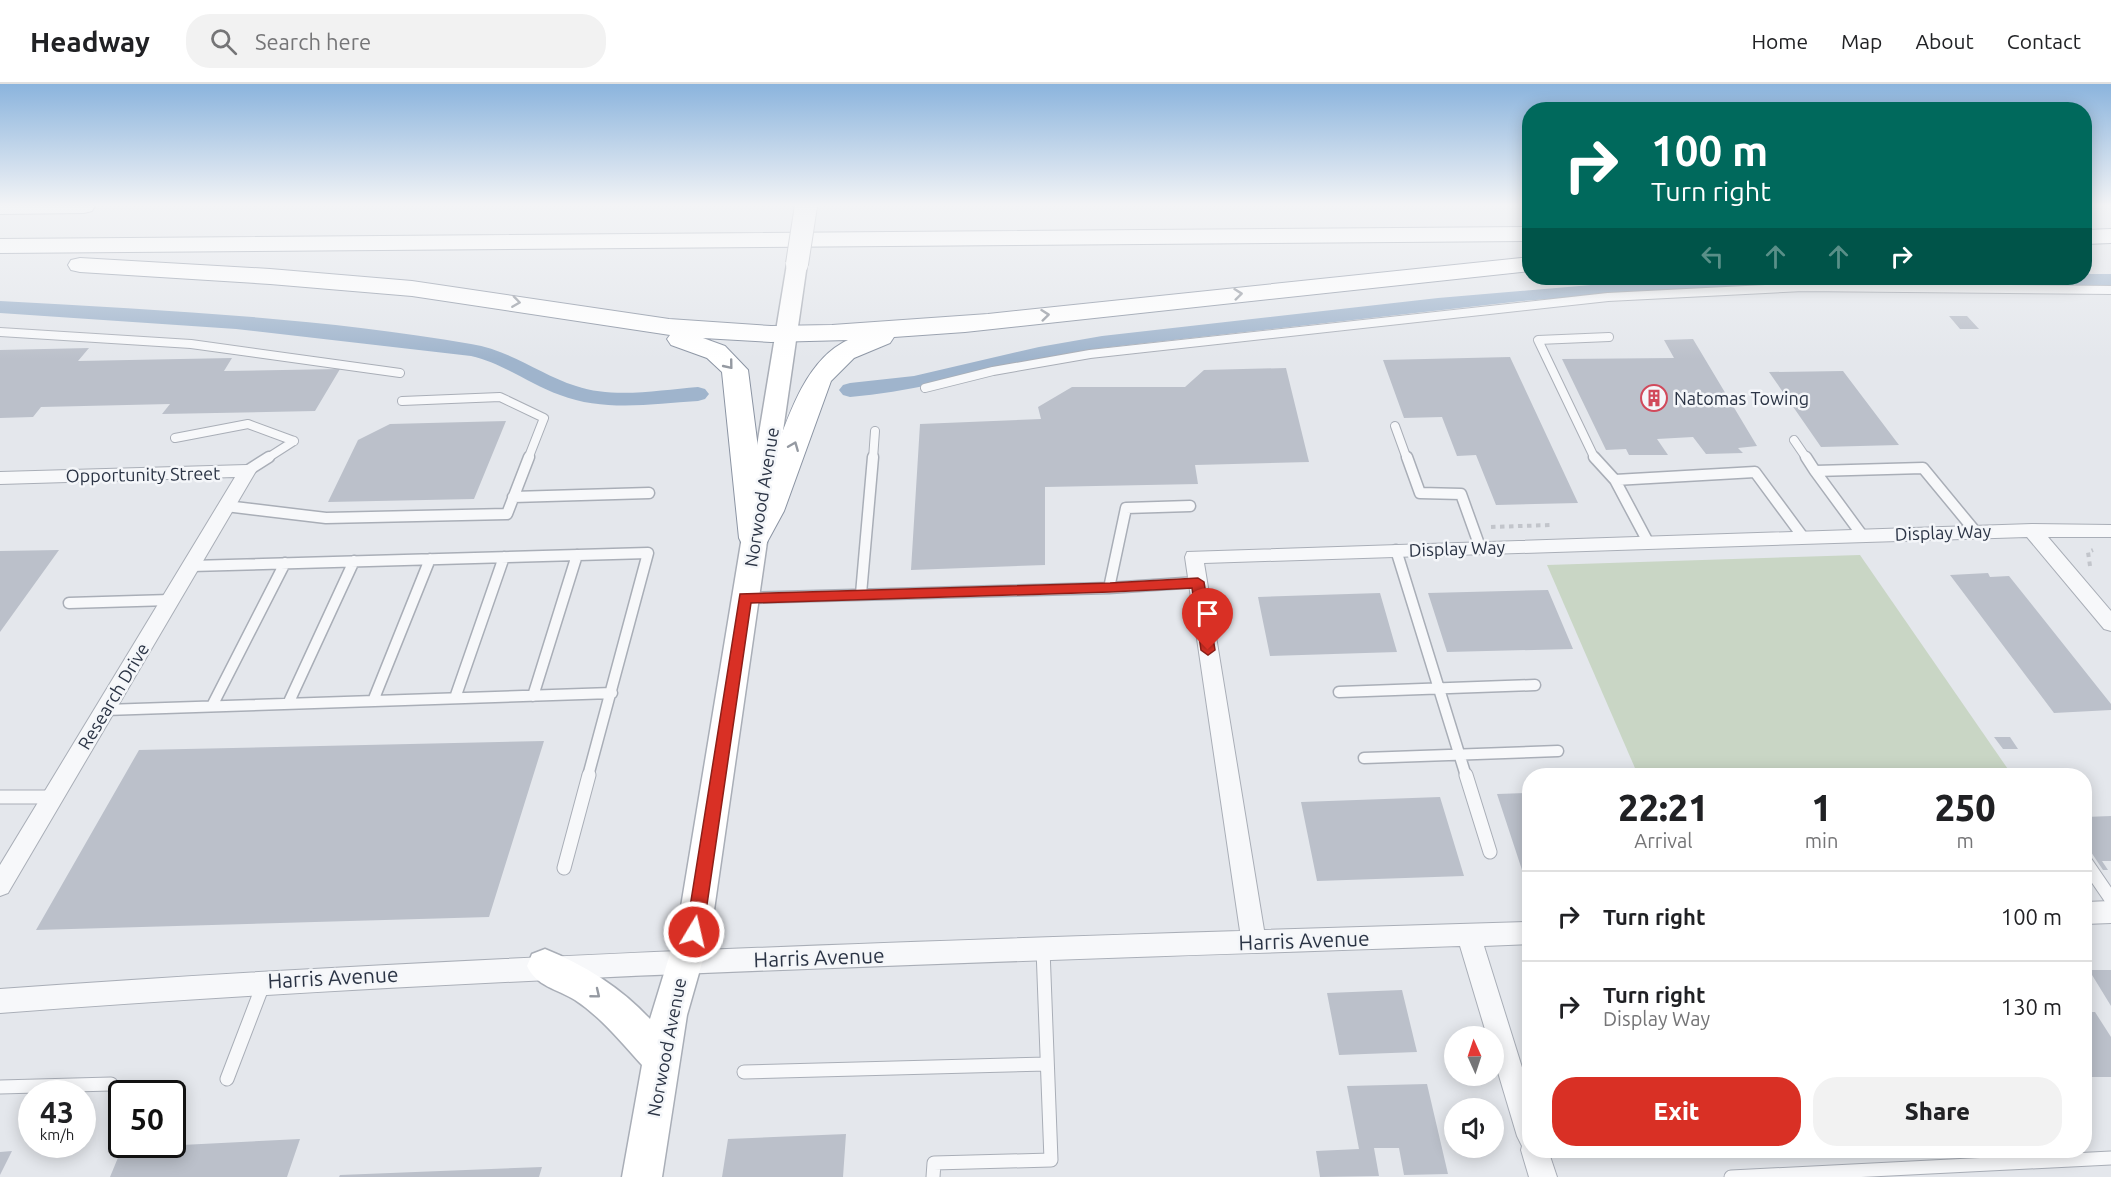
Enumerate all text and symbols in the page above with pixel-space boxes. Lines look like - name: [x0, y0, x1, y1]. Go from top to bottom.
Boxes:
- search box: [186, 14, 606, 68]
- icon: search: [207, 25, 240, 58]
- text: Headway: [30, 26, 150, 57]
- text: Search here: [255, 29, 371, 54]
- text: Home: [1751, 29, 1808, 53]
- text: Map: [1841, 29, 1882, 53]
- text: About: [1915, 29, 1974, 53]
- text: Contact: [2007, 29, 2081, 53]
- icon: right: [1552, 126, 1630, 204]
- text: 100 m: [1651, 127, 1768, 174]
- text: Turn right: [1651, 176, 1771, 206]
- icon: left: [1696, 240, 1729, 273]
- icon: ahead: [1759, 240, 1792, 273]
- icon: ahead: [1822, 240, 1855, 273]
- icon: right: [1885, 240, 1918, 273]
- one-way arrow: [1234, 288, 1243, 301]
- one-way arrow: [511, 296, 521, 308]
- one-way arrow: [1040, 309, 1049, 322]
- one-way arrow: [721, 358, 732, 369]
- building icon: Natomas Towing: [1639, 383, 1669, 413]
- place label: Natomas Towing: [1674, 388, 1809, 408]
- street label: Norwood Avenue: [740, 426, 782, 568]
- one-way arrow: [787, 441, 799, 452]
- street label: Opportunity Street: [66, 463, 220, 485]
- street label: Display Way: [1894, 520, 1992, 544]
- street label: Display Way: [1408, 536, 1506, 560]
- pin: [1182, 588, 1233, 650]
- icon: arrive: [1191, 597, 1224, 630]
- street label: Research Drive: [73, 639, 153, 753]
- text: 22:21: [1618, 787, 1708, 828]
- text: 1: [1811, 787, 1832, 828]
- text: 250: [1935, 787, 1996, 828]
- text: Arrival: [1634, 829, 1693, 852]
- text: min: [1805, 829, 1838, 852]
- text: m: [1957, 829, 1974, 852]
- position arrow: [662, 900, 726, 964]
- icon: right: [1552, 900, 1585, 933]
- text: Turn right: [1603, 904, 1705, 929]
- text: 100 m: [2001, 904, 2062, 929]
- street label: Harris Avenue: [1238, 926, 1370, 954]
- street label: Harris Avenue: [753, 943, 885, 971]
- street label: Harris Avenue: [267, 962, 399, 992]
- street label: Norwood Avenue: [643, 976, 689, 1118]
- text: Turn right: [1603, 982, 1705, 1007]
- one-way arrow: [589, 987, 600, 998]
- icon: right: [1552, 990, 1585, 1023]
- text: 130 m: [2001, 994, 2062, 1019]
- text: Display Way: [1603, 1007, 1710, 1030]
- north arrow: [1444, 1026, 1504, 1086]
- map controls: [1444, 1026, 1504, 1158]
- button: Exit: [1552, 1077, 1801, 1146]
- button: Share: [1813, 1077, 2062, 1146]
- speed limit sign: 50: [108, 1080, 186, 1158]
- text: 43: [40, 1095, 74, 1129]
- button: sound: [1444, 1098, 1504, 1158]
- text: km/h: [40, 1126, 74, 1143]

